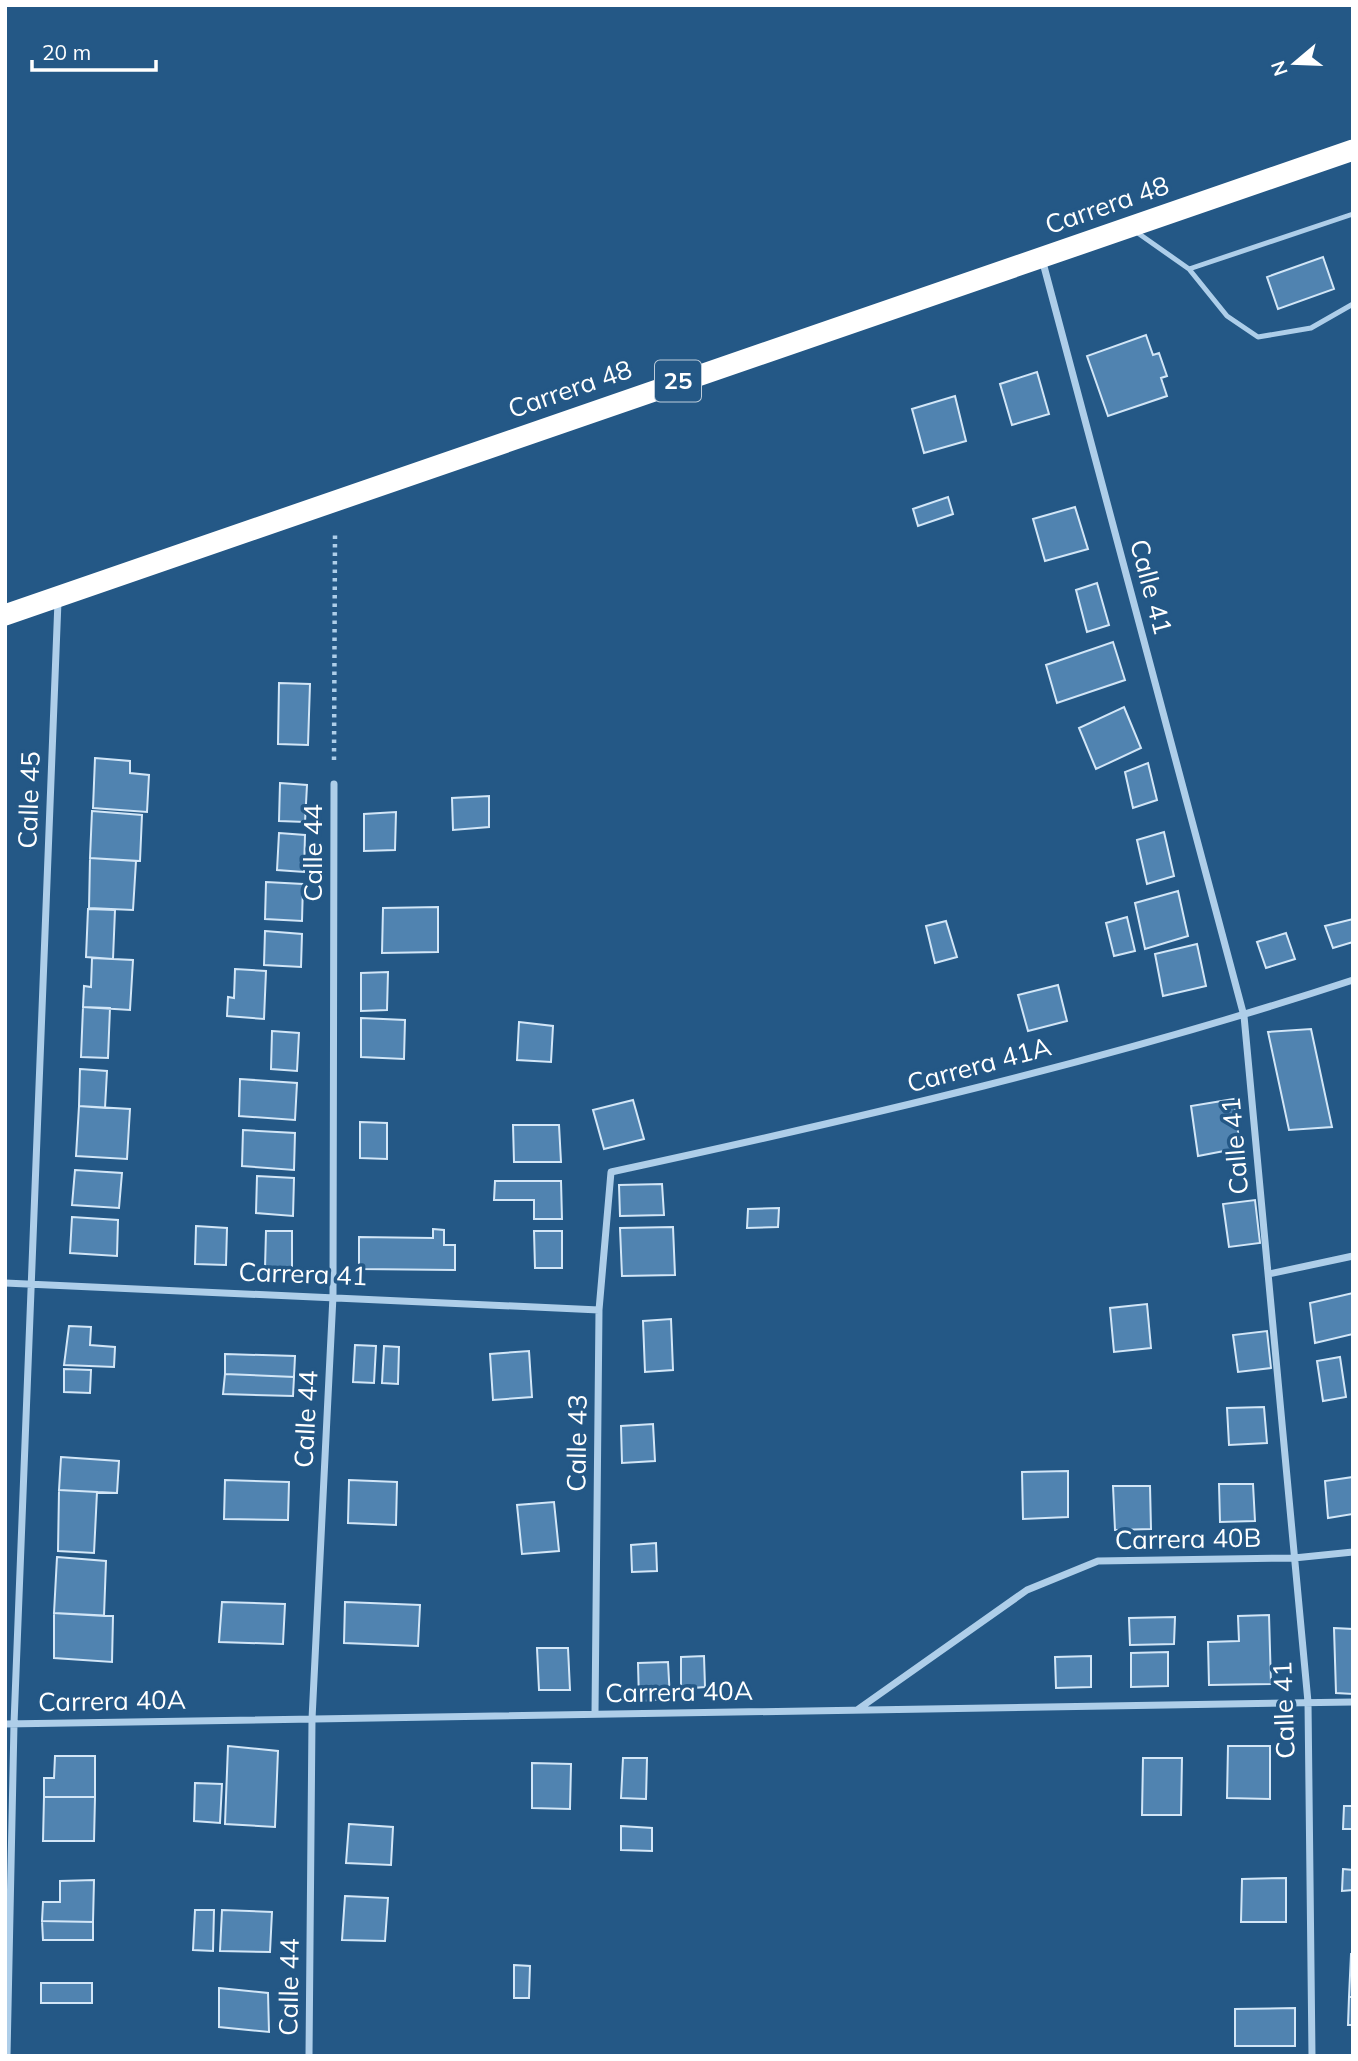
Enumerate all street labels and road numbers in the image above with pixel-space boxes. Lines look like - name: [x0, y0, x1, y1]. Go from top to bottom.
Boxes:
- street label: Carrera 48: [1041, 168, 1173, 241]
- street label: Carrera 48: [504, 352, 636, 425]
- road number: 25: [655, 360, 701, 402]
- street label: Calle 41: [1123, 536, 1180, 638]
- street label: Calle 45: [10, 751, 47, 849]
- street label: Calle 44: [296, 804, 329, 902]
- street label: Carrera 41A: [903, 1029, 1055, 1100]
- street label: Calle 41: [1214, 1096, 1255, 1196]
- street label: Carrera 41: [238, 1255, 368, 1292]
- street label: Calle 44: [286, 1369, 325, 1469]
- street label: Calle 43: [559, 1394, 594, 1492]
- street label: Carrera 40B: [1115, 1521, 1261, 1556]
- street label: Calle 41: [1265, 1661, 1302, 1759]
- street label: Carrera 40A: [605, 1674, 753, 1709]
- street label: Carrera 40A: [38, 1683, 186, 1718]
- street label: Calle 44: [271, 1938, 306, 2036]

